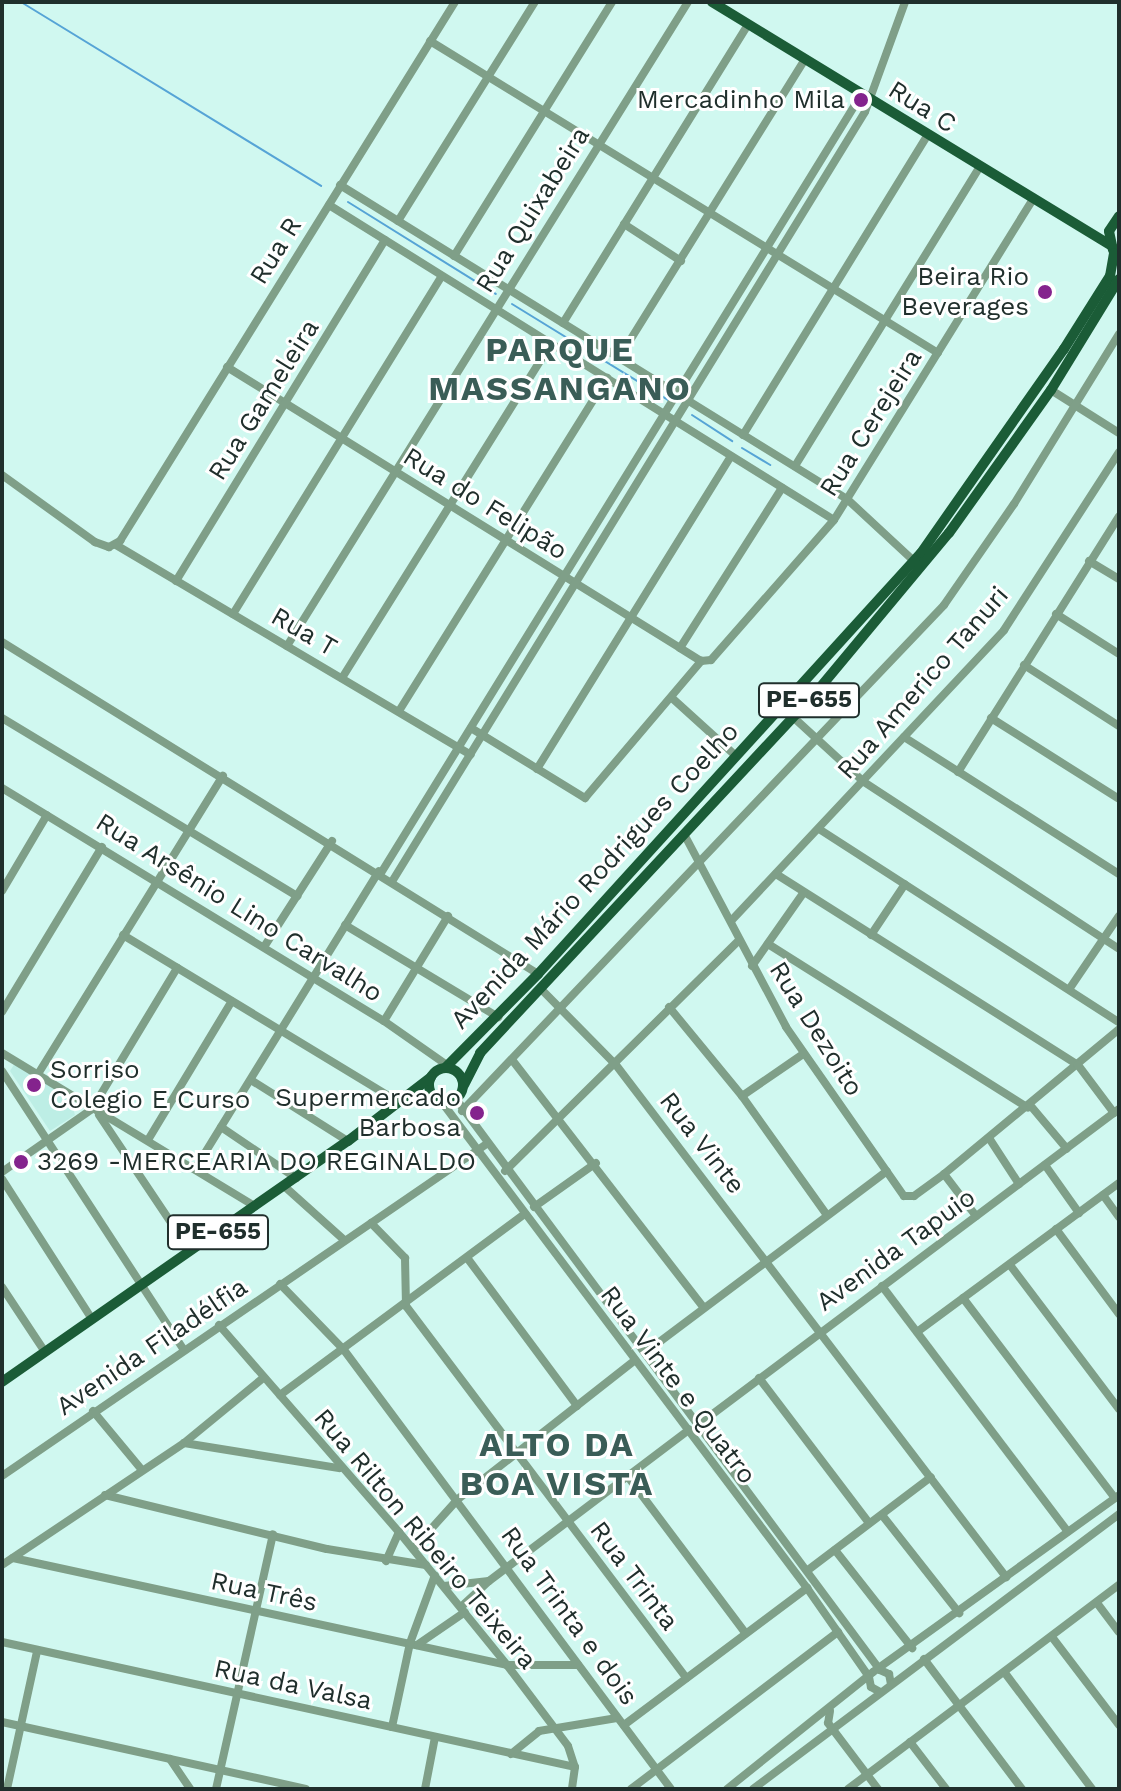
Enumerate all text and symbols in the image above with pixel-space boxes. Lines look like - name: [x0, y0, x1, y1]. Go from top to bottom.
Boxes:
- street label: Rua C: [882, 74, 962, 140]
- place label: Mercadinho Mila: [637, 84, 845, 116]
- marker: Mercadinho Mila: [852, 91, 870, 109]
- street label: Rua Quixabeira: [469, 121, 597, 299]
- street label: Rua R: [243, 211, 309, 291]
- place label: Beira Rio Beverages: [901, 261, 1029, 322]
- marker: Beira Rio Beverages: [1036, 283, 1054, 301]
- street label: Rua Gameleira: [202, 313, 326, 487]
- district label: PARQUE MASSANGANO: [428, 329, 692, 408]
- street label: Rua Cerejeira: [813, 343, 929, 503]
- street label: Rua do Felipão: [397, 441, 573, 567]
- street label: Rua Americo Tanuri: [830, 579, 1016, 787]
- street label: Rua T: [265, 600, 343, 664]
- road number: PE-655: [757, 680, 861, 720]
- street label: Avenida Mário Rodrigues Coelho: [444, 716, 746, 1036]
- street label: Rua Arsênio Lino Carvalho: [89, 806, 389, 1010]
- street label: Rua Dezoito: [762, 956, 870, 1102]
- place label: Sorriso Colegio E Curso: [50, 1054, 250, 1116]
- marker: Sorriso Colegio E Curso: [25, 1076, 43, 1094]
- place label: Supermercado Barbosa: [275, 1082, 461, 1144]
- street label: Rua Vinte: [652, 1085, 752, 1201]
- marker: Supermercado Barbosa: [468, 1104, 486, 1122]
- place label: 3269 -MERCEARIA DO REGINALDO: [37, 1146, 477, 1178]
- marker: 3269 -MERCEARIA DO REGINALDO: [12, 1153, 30, 1171]
- street label: Avenida Tapuio: [810, 1181, 982, 1319]
- road number: PE-655: [166, 1212, 270, 1252]
- street label: Avenida Filadélfia: [50, 1271, 254, 1423]
- street label: Rua Vinte e Quatro: [593, 1279, 763, 1491]
- street label: Rua Rilton Ribeiro Teixeira: [306, 1402, 544, 1676]
- district label: ALTO DA BOA VISTA: [459, 1424, 655, 1504]
- street label: Rua Trinta: [583, 1515, 685, 1637]
- street label: Rua Trinta e dois: [493, 1520, 645, 1712]
- street label: Rua Três: [207, 1565, 321, 1619]
- street label: Rua da Valsa: [210, 1653, 376, 1717]

